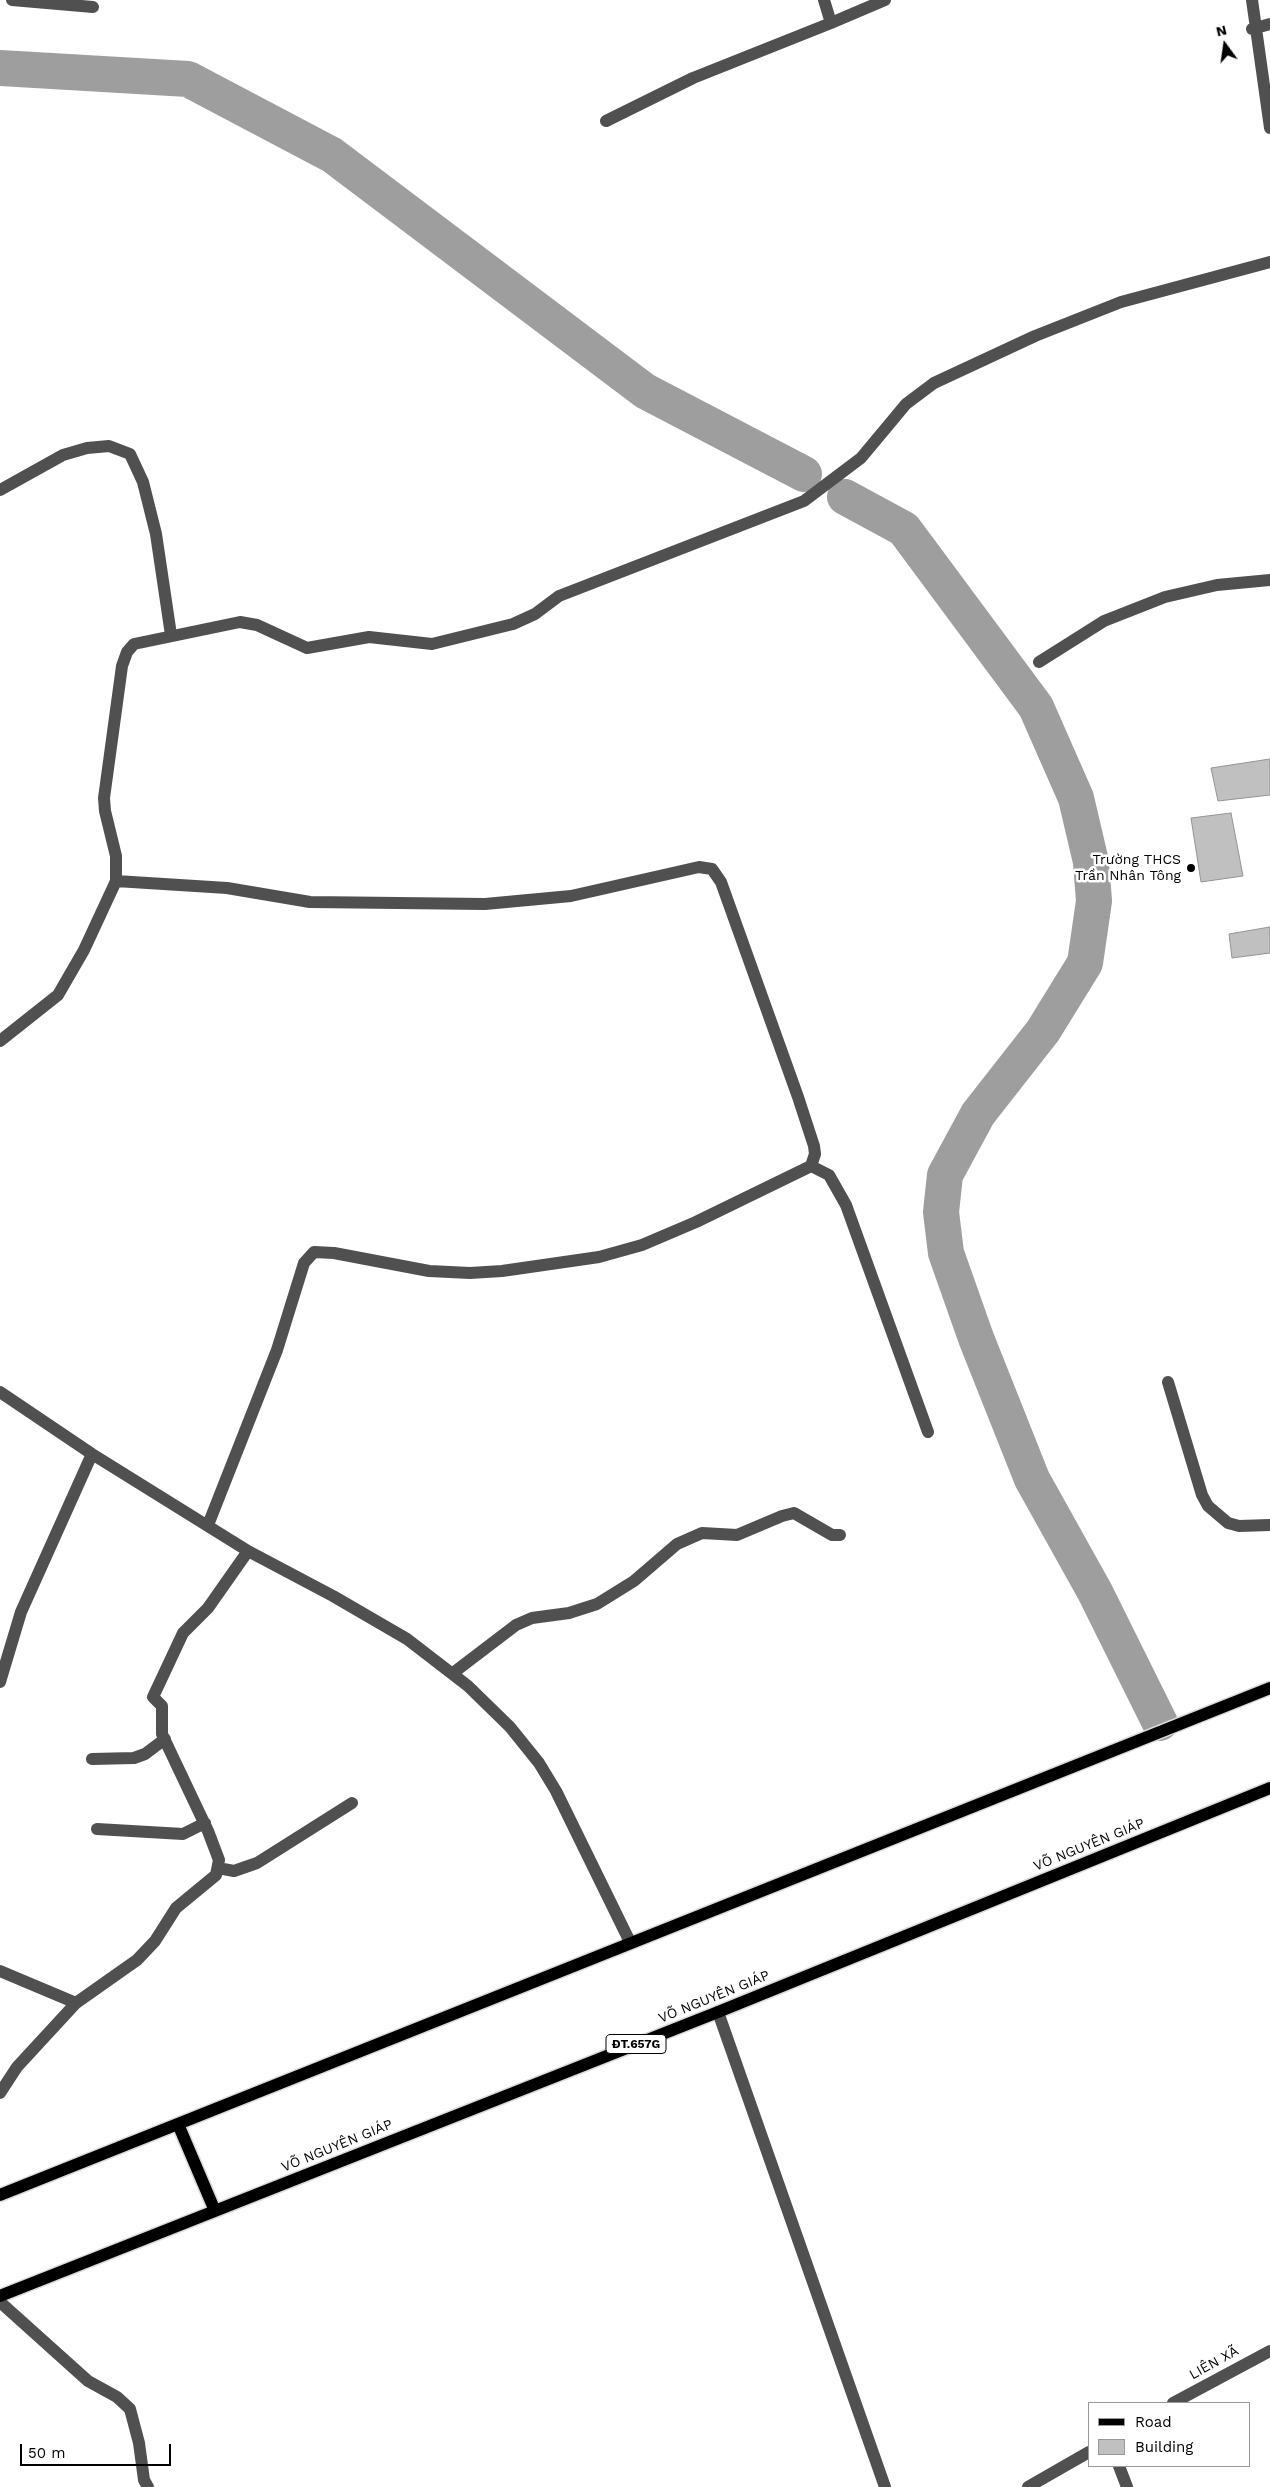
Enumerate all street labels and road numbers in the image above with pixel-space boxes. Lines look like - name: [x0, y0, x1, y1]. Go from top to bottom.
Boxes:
- street label: VÕ NGUYÊN GIÁP: [1031, 1815, 1147, 1875]
- street label: VÕ NGUYÊN GIÁP: [656, 1967, 772, 2027]
- road number: ĐT.657G: [606, 2035, 666, 2054]
- street label: VÕ NGUYÊN GIÁP: [279, 2116, 395, 2176]
- street label: LIÊN XÃ: [1186, 2343, 1242, 2383]

